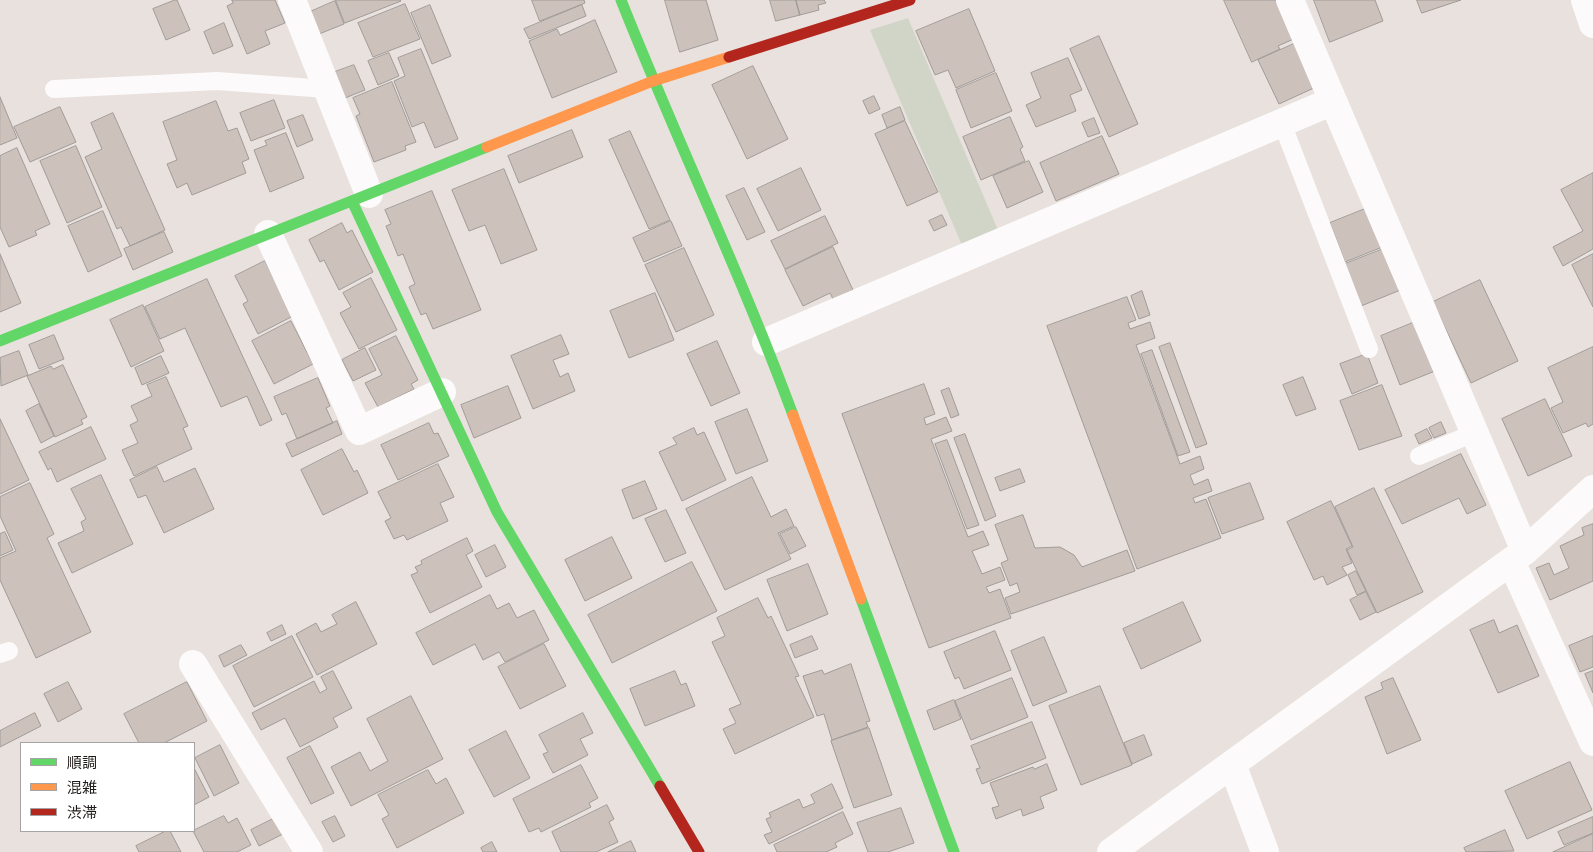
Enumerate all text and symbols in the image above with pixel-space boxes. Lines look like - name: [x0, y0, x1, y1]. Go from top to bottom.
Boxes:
- legend: [20, 742, 195, 832]
- text: 順調: [67, 754, 97, 772]
- text: 混雑: [67, 779, 97, 797]
- text: 渋滞: [67, 804, 97, 822]

